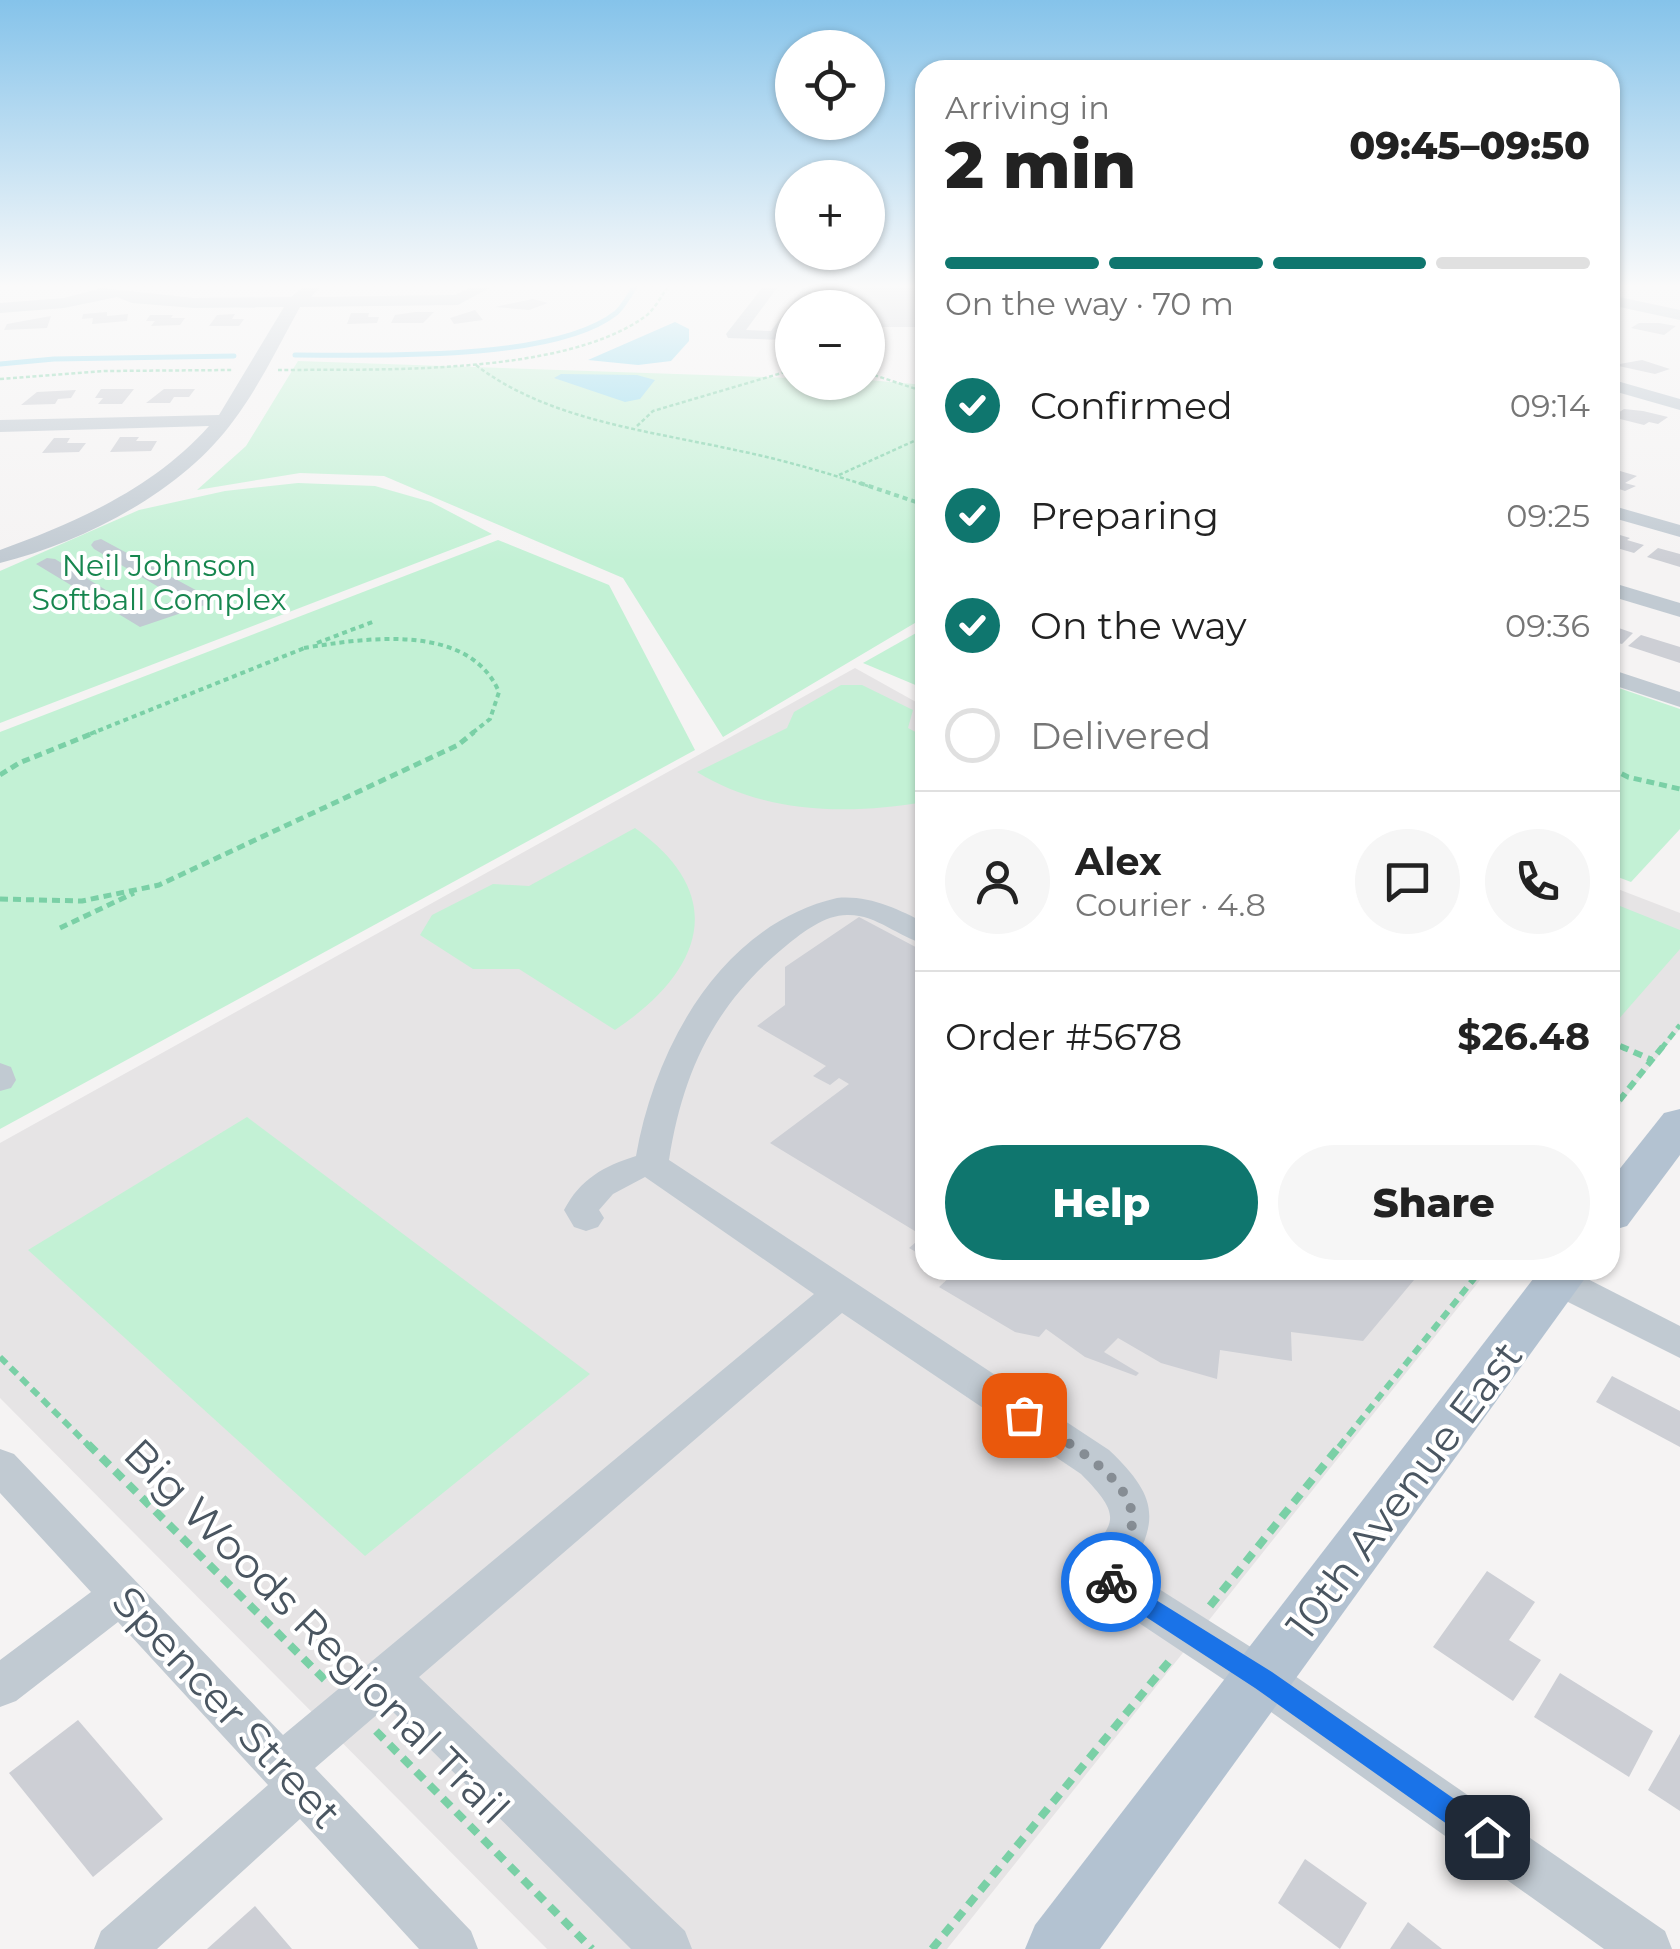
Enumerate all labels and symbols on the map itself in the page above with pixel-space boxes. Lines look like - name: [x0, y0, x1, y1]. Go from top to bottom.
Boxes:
- park label: Neil Johnson Softball Complex: [32, 547, 286, 618]
- street label: 10th Avenue East: [1275, 1331, 1533, 1649]
- pin: [982, 1373, 1067, 1458]
- street label: Big Woods Regional Trail: [114, 1428, 520, 1834]
- courier: [1061, 1532, 1161, 1632]
- street label: Spencer Street: [102, 1575, 352, 1839]
- pin: [1445, 1795, 1530, 1880]

